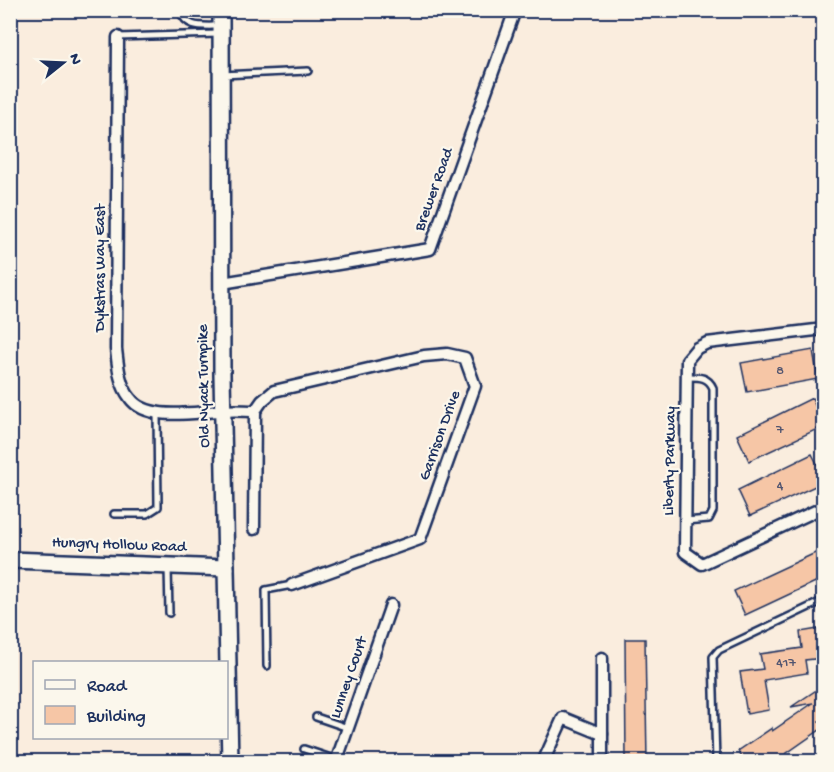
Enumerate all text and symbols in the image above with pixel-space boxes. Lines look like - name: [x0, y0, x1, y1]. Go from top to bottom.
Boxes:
- north arrow: [33, 33, 93, 93]
- text: N: [63, 52, 85, 68]
- street label: Brewer Road: [411, 144, 459, 235]
- street label: Dykstras Way East: [92, 203, 111, 333]
- street label: Old Nyack Turnpike: [194, 323, 216, 448]
- house number: 8: [776, 363, 784, 380]
- street label: Garrison Drive: [416, 388, 466, 484]
- street label: Liberty Parkway: [661, 406, 681, 516]
- house number: 7: [775, 422, 784, 439]
- house number: 4: [777, 478, 784, 495]
- street label: Hungry Hollow Road: [51, 534, 188, 558]
- street label: Lunney Court: [327, 633, 373, 721]
- house number: 417: [776, 655, 796, 672]
- legend: [33, 661, 228, 739]
- text: Road: [87, 677, 128, 698]
- text: Building: [86, 707, 146, 728]

